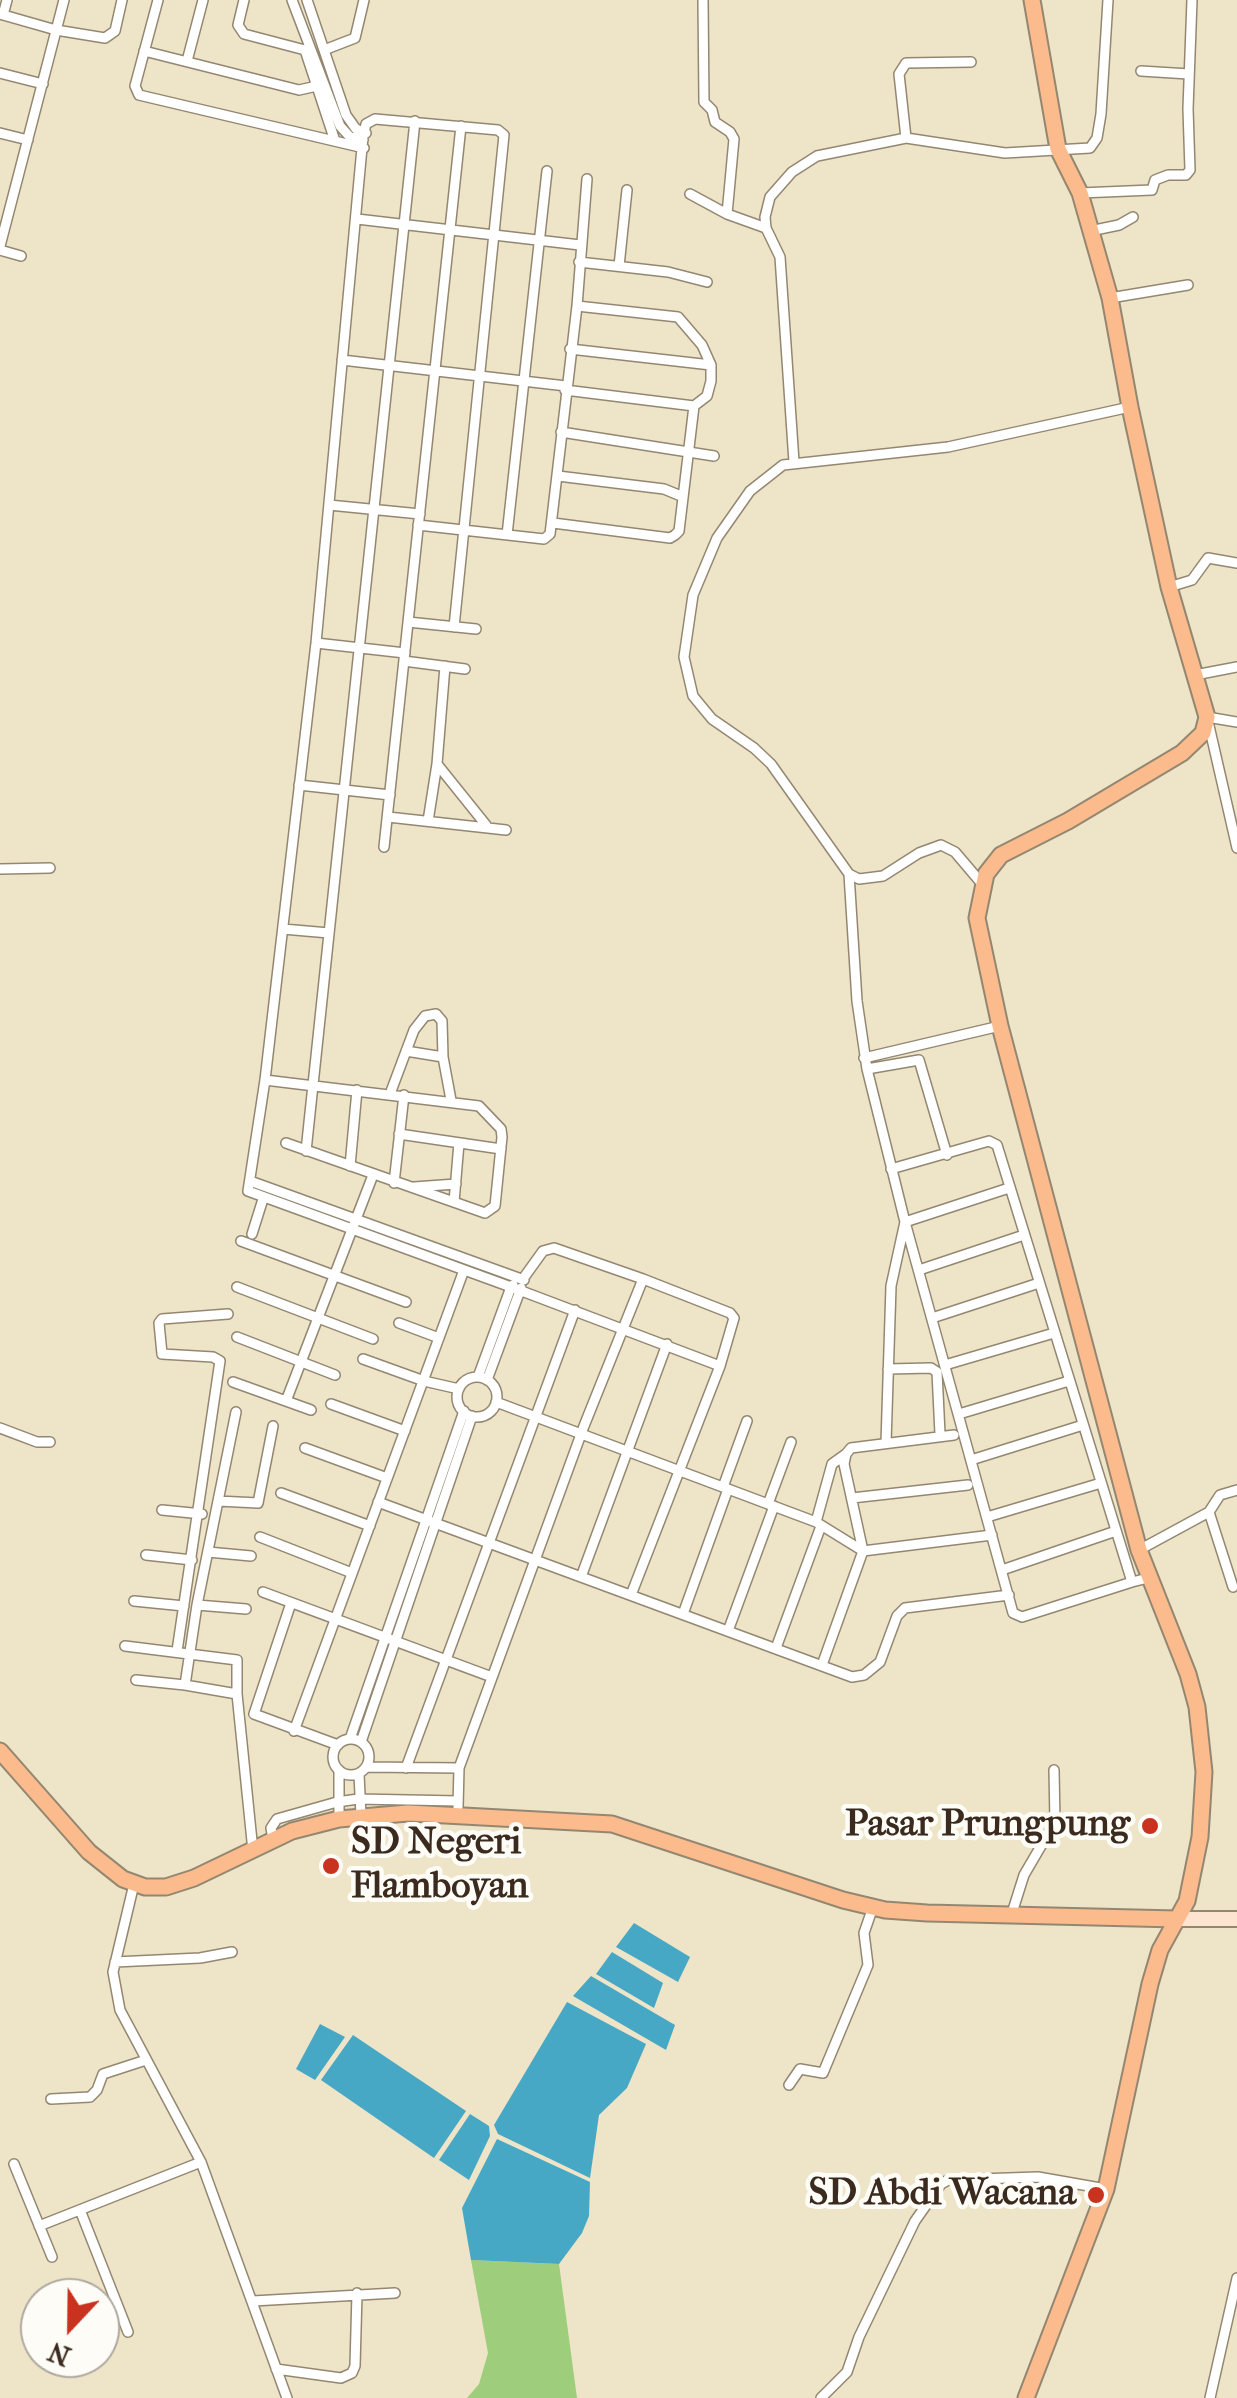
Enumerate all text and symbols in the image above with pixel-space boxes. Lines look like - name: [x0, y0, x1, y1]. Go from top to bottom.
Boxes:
- place label: Pasar Prungpung: [845, 1803, 1130, 1849]
- marker: Pasar Prungpung: [1139, 1815, 1161, 1837]
- place label: SD Negeri Flamboyan: [351, 1821, 529, 1910]
- marker: SD Negeri Flamboyan: [320, 1855, 342, 1877]
- place label: SD Abdi Wacana: [808, 2172, 1076, 2218]
- marker: SD Abdi Wacana: [1085, 2184, 1107, 2206]
- north arrow: [20, 2278, 120, 2378]
- text: N: [43, 2335, 75, 2374]

